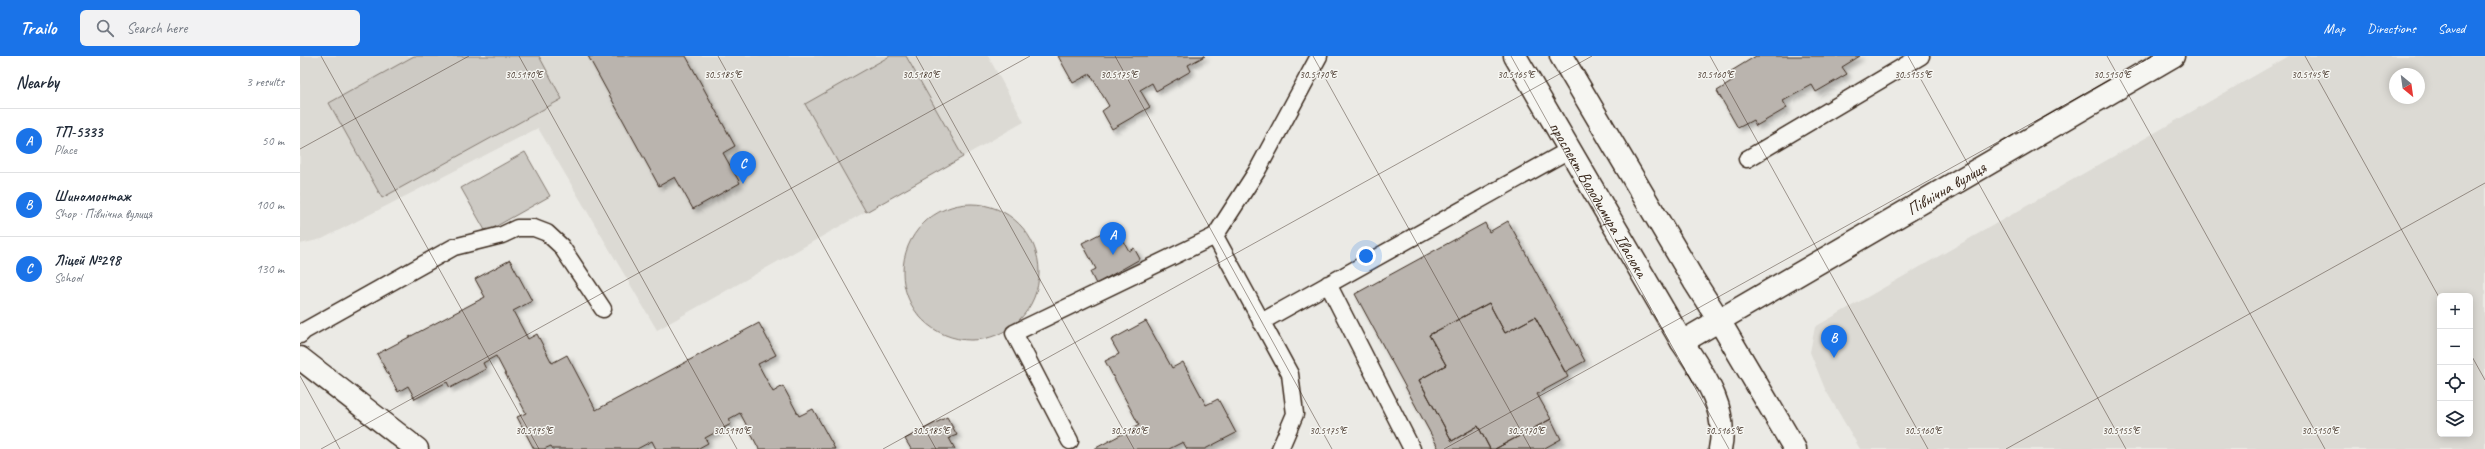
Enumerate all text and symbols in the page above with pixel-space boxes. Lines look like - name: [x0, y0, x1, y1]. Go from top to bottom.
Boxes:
- search box: [80, 10, 360, 46]
- text: Trailo: [20, 16, 56, 40]
- icon: search: [94, 17, 116, 39]
- text: Search here: [126, 19, 188, 38]
- text: Map: [2324, 20, 2345, 37]
- text: Directions: [2367, 20, 2416, 37]
- text: Saved: [2438, 20, 2465, 37]
- text: 30.5190°E: [505, 68, 544, 81]
- text: 30.5185°E: [704, 68, 743, 81]
- text: 30.5180°E: [902, 68, 941, 81]
- text: 30.5175°E: [1100, 68, 1139, 81]
- text: 30.5170°E: [1299, 68, 1338, 81]
- text: 30.5165°E: [1497, 68, 1536, 81]
- text: 30.5160°E: [1696, 68, 1735, 81]
- text: 30.5155°E: [1894, 68, 1933, 81]
- text: 30.5150°E: [2093, 68, 2132, 81]
- text: 30.5145°E: [2291, 68, 2330, 81]
- north arrow: [2389, 68, 2425, 104]
- text: Nearby: [16, 72, 59, 93]
- text: 3 results: [246, 74, 284, 90]
- street label: проспект Володимира Івасюка: [1545, 118, 1653, 283]
- text: ТП-5333: [54, 123, 102, 142]
- text: A: [26, 133, 32, 149]
- text: 50 m: [262, 133, 284, 149]
- text: Place: [54, 142, 77, 158]
- pin: C: [730, 151, 756, 184]
- street label: Північна вулиця: [1903, 157, 1991, 220]
- text: Шиномонтаж: [54, 187, 131, 206]
- text: B: [26, 197, 32, 213]
- text: 100 m: [256, 197, 284, 213]
- text: Shop · Північна вулиця: [54, 206, 152, 222]
- pin: A: [1100, 222, 1126, 255]
- your location: [1356, 246, 1376, 266]
- text: Ліцей №298: [54, 251, 120, 270]
- text: C: [26, 261, 32, 277]
- text: 130 m: [256, 261, 284, 277]
- text: School: [54, 270, 82, 286]
- map controls: [2437, 293, 2473, 437]
- button: +: [2437, 293, 2473, 329]
- pin: B: [1821, 325, 1847, 358]
- button: −: [2437, 329, 2473, 365]
- button: locate: [2437, 365, 2473, 401]
- button: layers: [2437, 401, 2473, 437]
- text: 30.5195°E: [515, 424, 554, 437]
- text: 30.5190°E: [713, 424, 752, 437]
- text: 30.5185°E: [912, 424, 951, 437]
- text: 30.5180°E: [1110, 424, 1149, 437]
- text: 30.5175°E: [1309, 424, 1348, 437]
- text: 30.5170°E: [1507, 424, 1546, 437]
- text: 30.5165°E: [1705, 424, 1744, 437]
- text: 30.5160°E: [1904, 424, 1943, 437]
- text: 30.5155°E: [2102, 424, 2141, 437]
- text: 30.5150°E: [2301, 424, 2340, 437]

